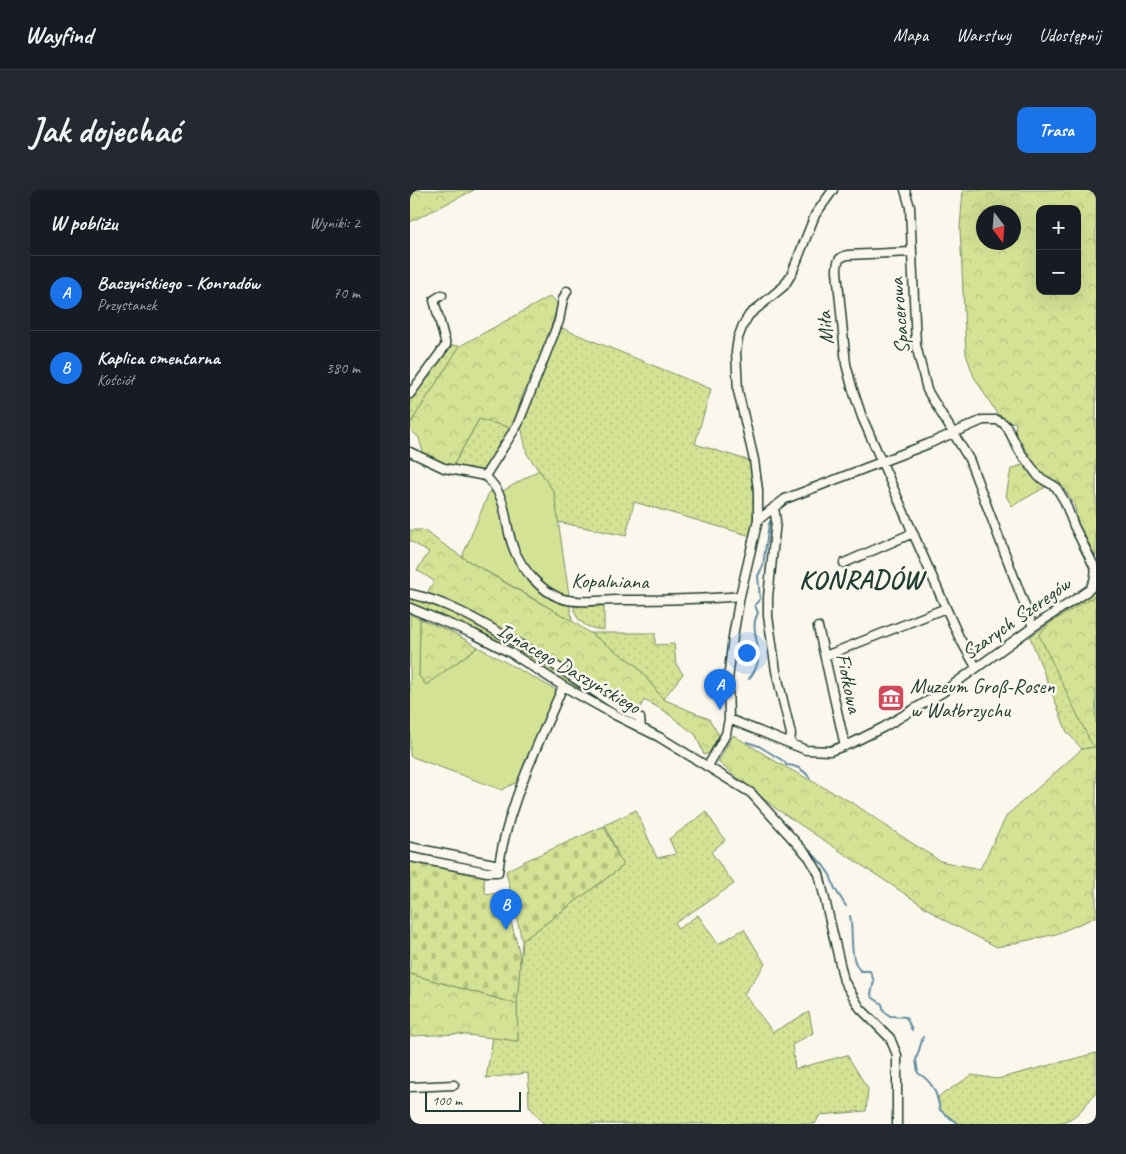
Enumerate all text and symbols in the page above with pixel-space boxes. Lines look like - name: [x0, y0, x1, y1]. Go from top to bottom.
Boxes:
- text: Wayfind: [25, 20, 92, 50]
- text: Mapa: [893, 24, 928, 46]
- text: Warstwy: [956, 24, 1011, 46]
- text: Udostępnij: [1039, 24, 1101, 46]
- button: Trasa: [1017, 107, 1096, 153]
- text: Jak dojechać: [30, 108, 181, 153]
- north arrow: [976, 205, 1021, 250]
- map controls: [1036, 205, 1081, 295]
- button: +: [1036, 205, 1081, 250]
- text: W pobliżu: [50, 210, 117, 236]
- text: Wyniki: 2: [309, 213, 360, 233]
- button: −: [1036, 250, 1081, 295]
- text: Baczyńskiego - Konradów: [97, 271, 259, 295]
- street label: Spacerowa: [883, 275, 915, 355]
- text: A: [62, 283, 70, 303]
- text: 70 m: [333, 283, 360, 303]
- text: Przystanek: [97, 295, 157, 315]
- street label: Miła: [810, 309, 839, 346]
- text: Kaplica cmentarna: [97, 346, 220, 370]
- text: B: [62, 358, 70, 378]
- text: 380 m: [326, 358, 360, 378]
- text: Kościół: [97, 370, 133, 390]
- district label: KONRADÓW: [799, 563, 927, 596]
- street label: Kopalniana: [571, 567, 650, 595]
- street label: Szarych Szeregów: [957, 570, 1077, 665]
- street label: Ignacego Daszyńskiego: [493, 616, 647, 720]
- your location: [734, 640, 760, 666]
- street label: Fiołkowa: [830, 651, 868, 717]
- pin: A: [704, 669, 736, 710]
- place label: Muzeum Groß-Rosen w Wałbrzychu: [910, 673, 1055, 723]
- museum icon: Muzeum Groß-Rosen w Wałbrzychu: [876, 683, 906, 713]
- pin: B: [490, 889, 522, 930]
- scale bar: [425, 1089, 521, 1112]
- text: 100 m: [432, 1092, 462, 1109]

